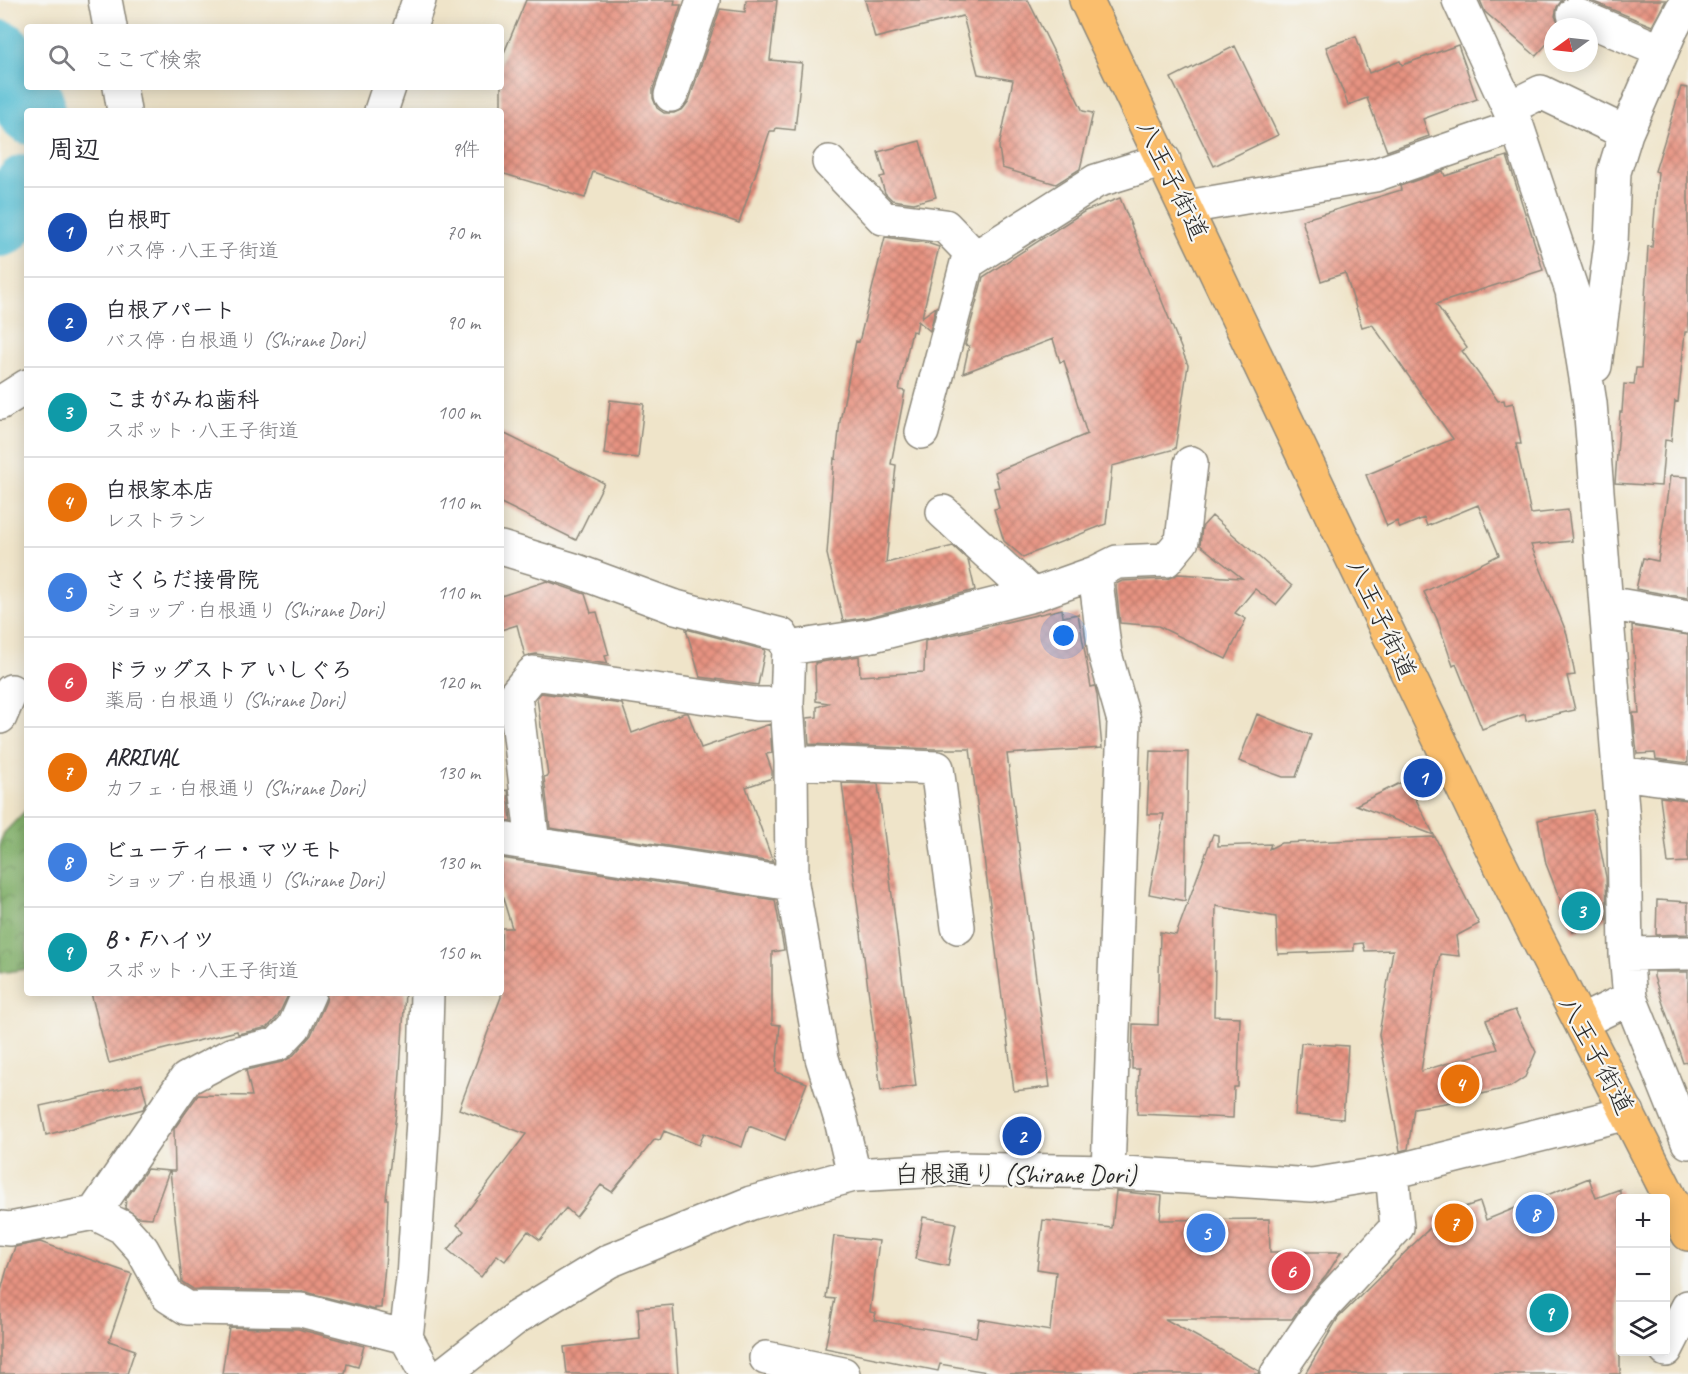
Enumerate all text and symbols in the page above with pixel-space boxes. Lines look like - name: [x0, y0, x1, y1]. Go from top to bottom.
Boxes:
- north arrow: [1544, 18, 1598, 72]
- search box: [24, 24, 504, 90]
- icon: search: [45, 41, 78, 74]
- text: ここで検索: [93, 46, 203, 74]
- street label: 八王子街道: [1129, 115, 1216, 246]
- text: 周辺: [48, 133, 100, 166]
- text: 9件: [451, 137, 480, 162]
- text: 白根町: [105, 206, 171, 234]
- text: 1: [63, 220, 72, 245]
- text: 70 m: [446, 220, 480, 245]
- text: バス停 · 八王子街道: [105, 238, 278, 263]
- text: 白根アパート: [105, 296, 236, 324]
- text: 2: [63, 310, 72, 335]
- text: 90 m: [446, 310, 480, 335]
- text: バス停 · 白根通り (Shirane Dori): [105, 328, 365, 353]
- text: こまがみね歯科: [105, 386, 259, 414]
- text: 3: [63, 400, 72, 425]
- text: 100 m: [437, 400, 480, 425]
- text: スポット · 八王子街道: [105, 418, 298, 443]
- text: 白根家本店: [105, 476, 215, 504]
- text: 4: [63, 490, 72, 515]
- text: 110 m: [437, 490, 480, 515]
- text: レストラン: [105, 508, 207, 533]
- street label: 八王子街道: [1339, 553, 1424, 685]
- text: さくらだ接骨院: [105, 566, 259, 594]
- text: 5: [63, 580, 72, 605]
- text: 110 m: [437, 580, 480, 605]
- text: ショップ · 白根通り (Shirane Dori): [105, 598, 384, 623]
- your location: [1049, 621, 1078, 650]
- text: ドラッグストア いしぐろ: [105, 656, 353, 684]
- text: 6: [63, 670, 72, 695]
- text: 120 m: [437, 670, 480, 695]
- text: 薬局 · 白根通り (Shirane Dori): [105, 688, 345, 713]
- text: ARRIVAL: [105, 744, 179, 772]
- pin: 1: [1404, 756, 1442, 800]
- text: 7: [63, 760, 72, 785]
- text: 130 m: [437, 760, 480, 785]
- text: カフェ · 白根通り (Shirane Dori): [105, 776, 365, 801]
- text: ビューティー・マツモト: [105, 836, 344, 864]
- text: 8: [63, 850, 72, 875]
- text: 130 m: [437, 850, 480, 875]
- text: ショップ · 白根通り (Shirane Dori): [105, 868, 384, 893]
- pin: 3: [1562, 888, 1600, 934]
- text: B・Fハイツ: [105, 926, 215, 954]
- text: 9: [63, 940, 72, 965]
- text: 150 m: [437, 940, 480, 965]
- text: スポット · 八王子街道: [105, 958, 298, 983]
- street label: 八王子街道: [1551, 990, 1642, 1120]
- pin: 4: [1440, 1062, 1480, 1106]
- pin: 2: [1002, 1114, 1042, 1158]
- street label: 白根通り (Shirane Dori): [894, 1158, 1138, 1191]
- pin: 8: [1516, 1192, 1555, 1236]
- map controls: [1616, 1194, 1670, 1356]
- button: +: [1616, 1194, 1670, 1248]
- pin: 7: [1434, 1200, 1474, 1246]
- pin: 5: [1186, 1210, 1226, 1256]
- pin: 6: [1272, 1248, 1310, 1294]
- button: −: [1616, 1248, 1670, 1302]
- pin: 9: [1530, 1290, 1568, 1336]
- button: layers: [1616, 1302, 1670, 1356]

